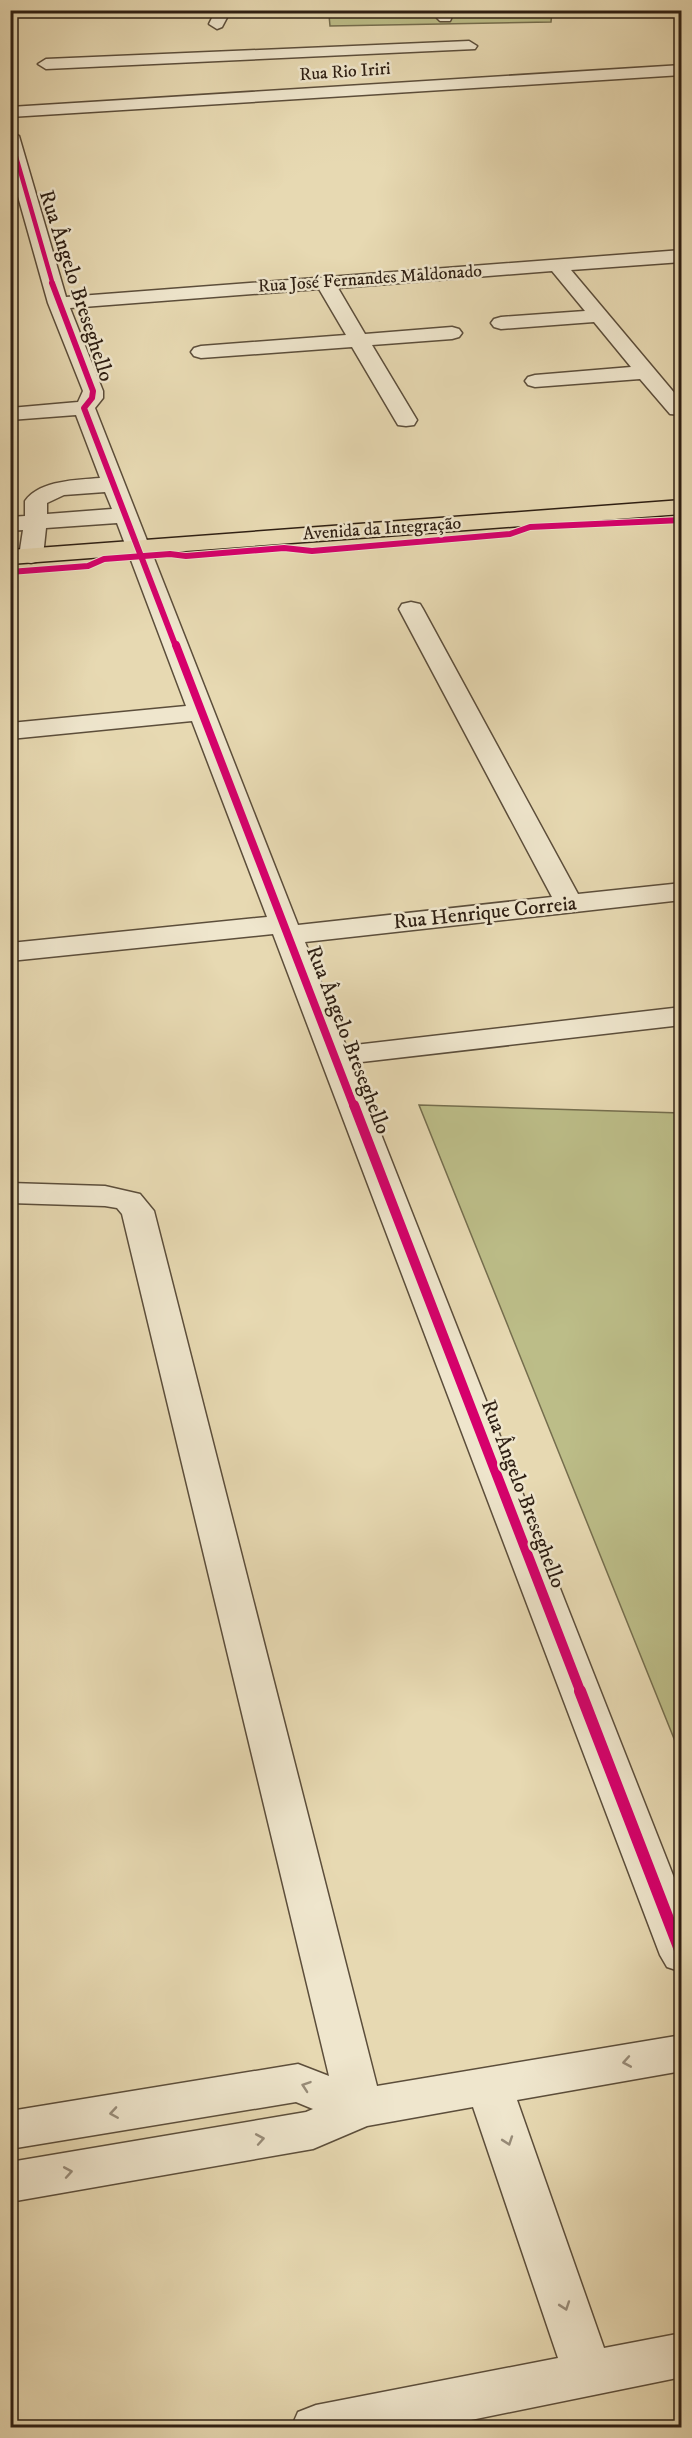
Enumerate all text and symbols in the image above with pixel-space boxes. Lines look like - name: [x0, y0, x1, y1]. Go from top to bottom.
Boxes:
- street label: Rua Rio Iriri: [299, 58, 391, 86]
- street label: Rua Ângelo Breseghello: [33, 186, 121, 385]
- street label: Rua José Fernandes Maldonado: [257, 260, 483, 298]
- street label: Avenida da Integração: [302, 512, 462, 546]
- street label: Rua Henrique Correia: [392, 890, 578, 936]
- street label: Rua Ângelo Breseghello: [300, 941, 398, 1138]
- street label: Rua Ângelo Breseghello: [475, 1395, 573, 1592]
- one-way arrow: [623, 2055, 633, 2068]
- one-way arrow: [301, 2081, 311, 2094]
- one-way arrow: [109, 2106, 118, 2118]
- one-way arrow: [255, 2133, 265, 2146]
- one-way arrow: [501, 2135, 514, 2146]
- one-way arrow: [63, 2166, 73, 2179]
- one-way arrow: [558, 2300, 571, 2311]

